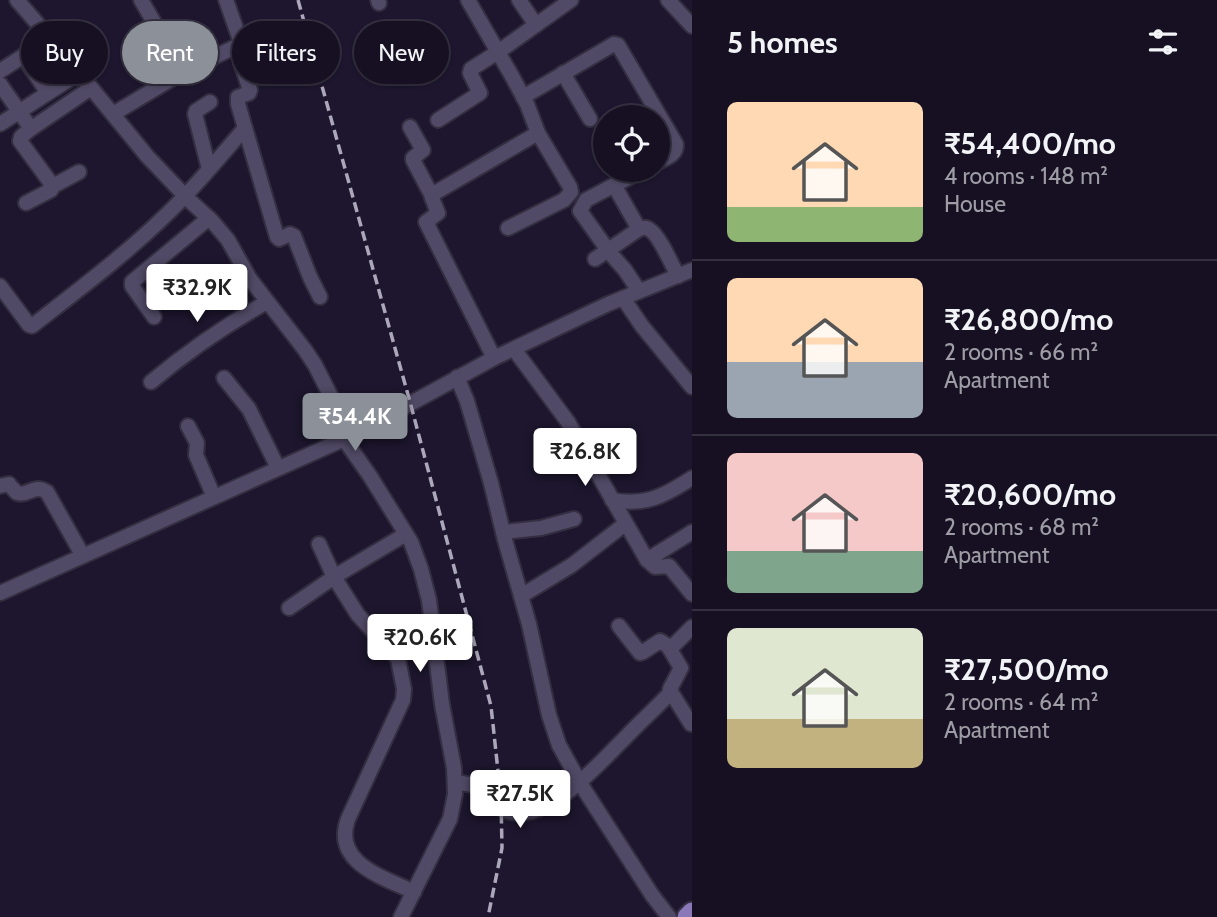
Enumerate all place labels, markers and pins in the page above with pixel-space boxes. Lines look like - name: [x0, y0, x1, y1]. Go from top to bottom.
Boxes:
- pin: ₹32.9K: [140, 264, 254, 324]
- pin: ₹54.4K: [298, 393, 412, 453]
- pin: ₹26.8K: [528, 428, 642, 488]
- pin: ₹20.6K: [363, 614, 477, 674]
- pin: ₹27.5K: [463, 770, 577, 830]

